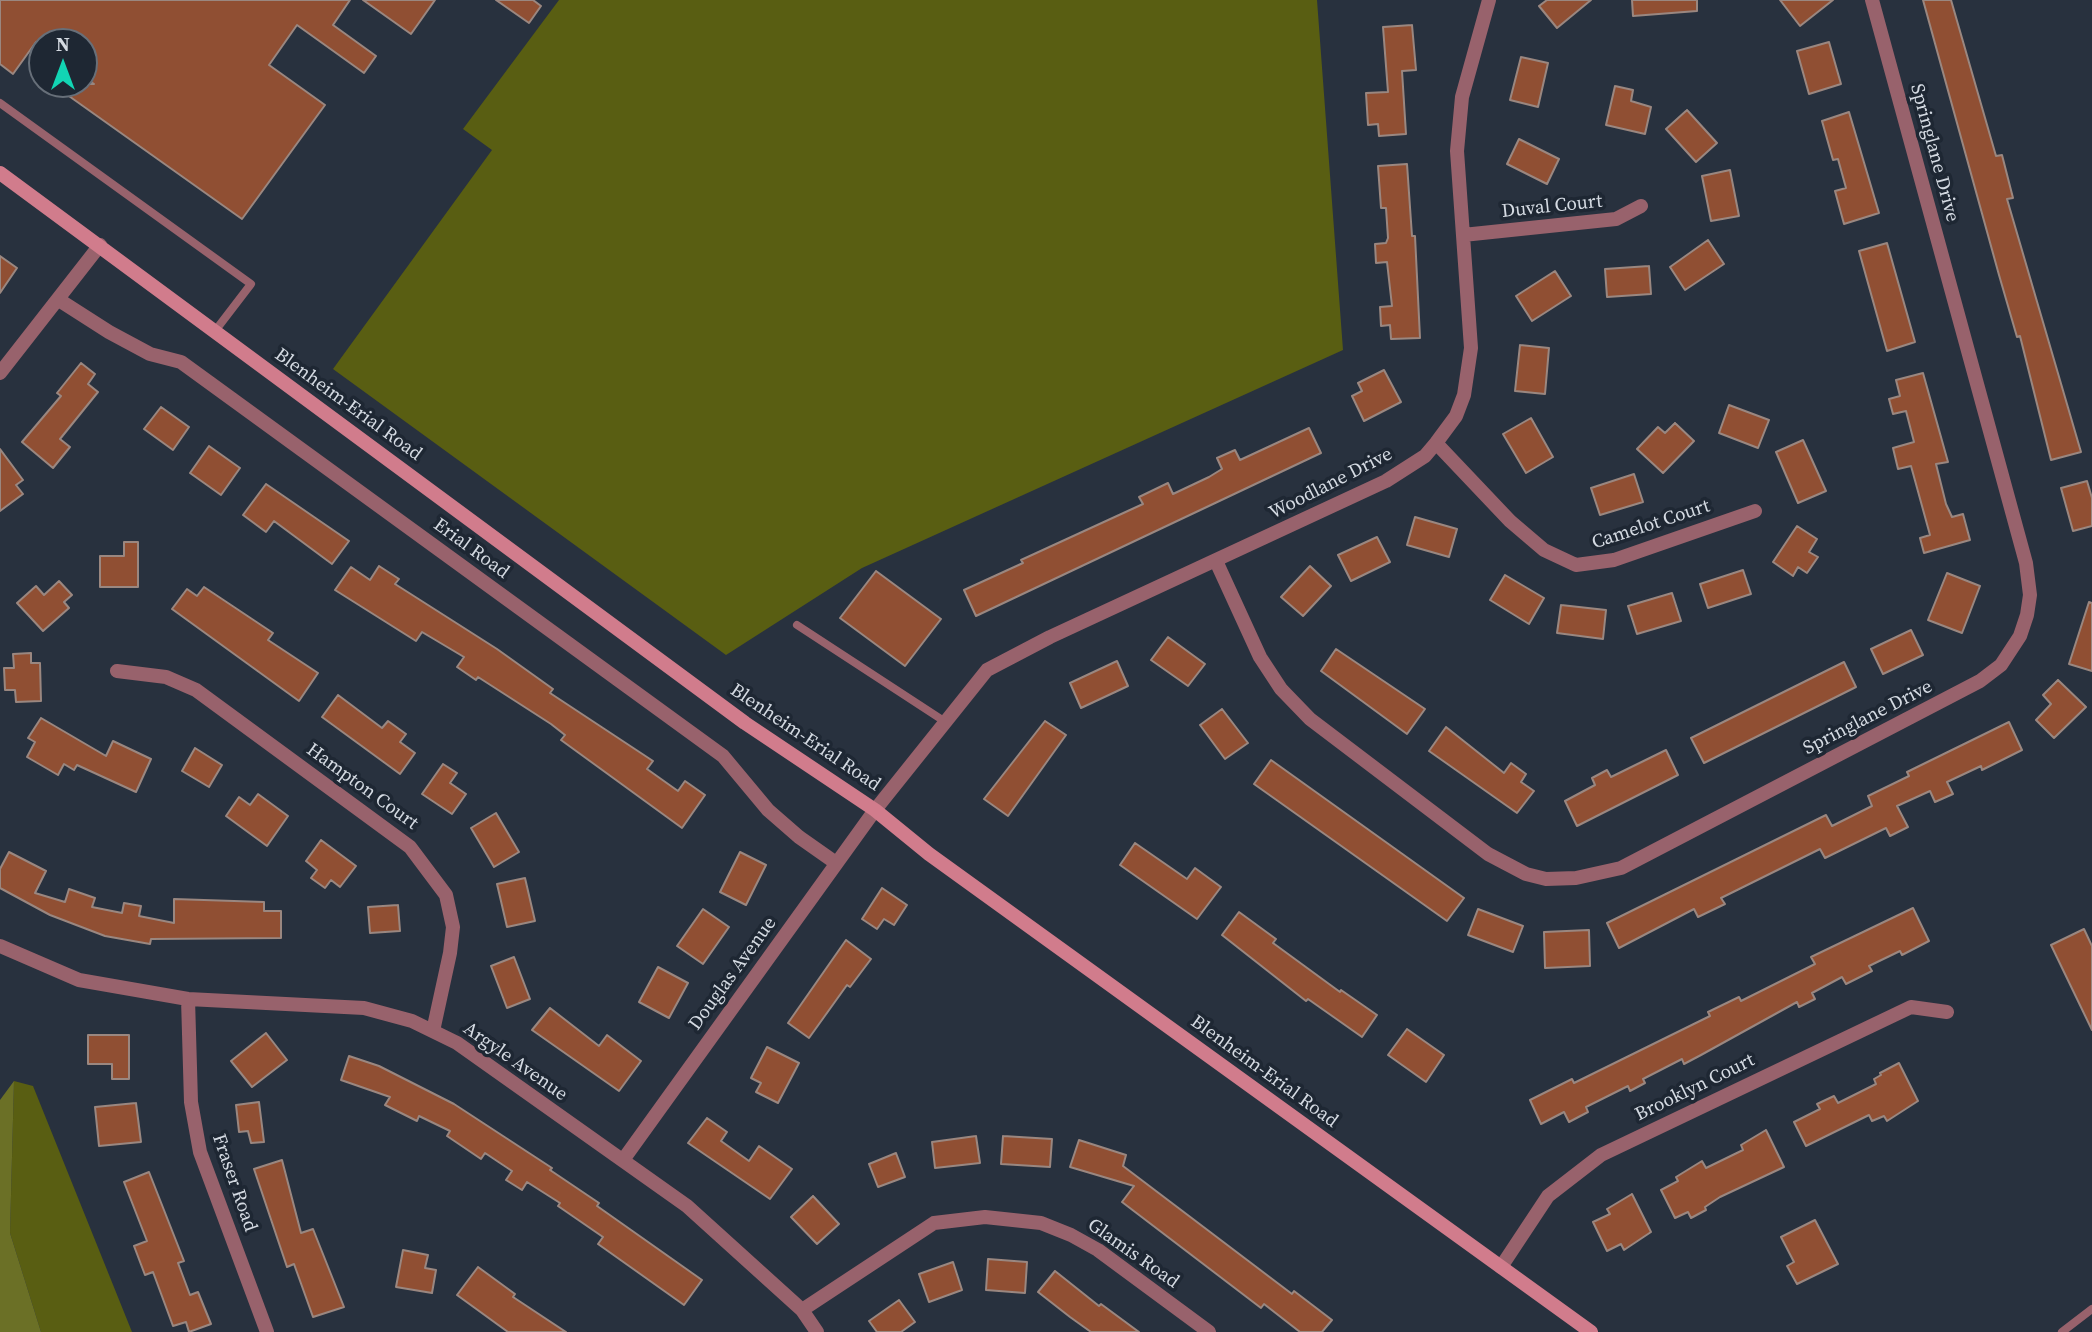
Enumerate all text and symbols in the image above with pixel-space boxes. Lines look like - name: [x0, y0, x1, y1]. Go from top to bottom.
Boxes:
- north arrow: [28, 28, 98, 98]
- text: N: [56, 31, 70, 57]
- street label: Springlane Drive: [1905, 81, 1963, 225]
- street label: Duval Court: [1501, 190, 1603, 224]
- street label: Blenheim-Erial Road: [270, 344, 426, 466]
- street label: Woodlane Drive: [1266, 443, 1396, 525]
- street label: Camelot Court: [1589, 495, 1713, 555]
- street label: Erial Road: [429, 514, 513, 584]
- street label: Springlane Drive: [1800, 676, 1936, 760]
- street label: Blenheim-Erial Road: [725, 679, 885, 797]
- street label: Hampton Court: [302, 739, 422, 835]
- street label: Douglas Avenue: [684, 913, 782, 1035]
- street label: Blenheim-Erial Road: [1186, 1011, 1342, 1133]
- street label: Argyle Avenue: [458, 1018, 572, 1106]
- street label: Brooklyn Court: [1632, 1049, 1758, 1127]
- street label: Fraser Road: [207, 1131, 261, 1235]
- street label: Glamis Road: [1083, 1214, 1183, 1294]

